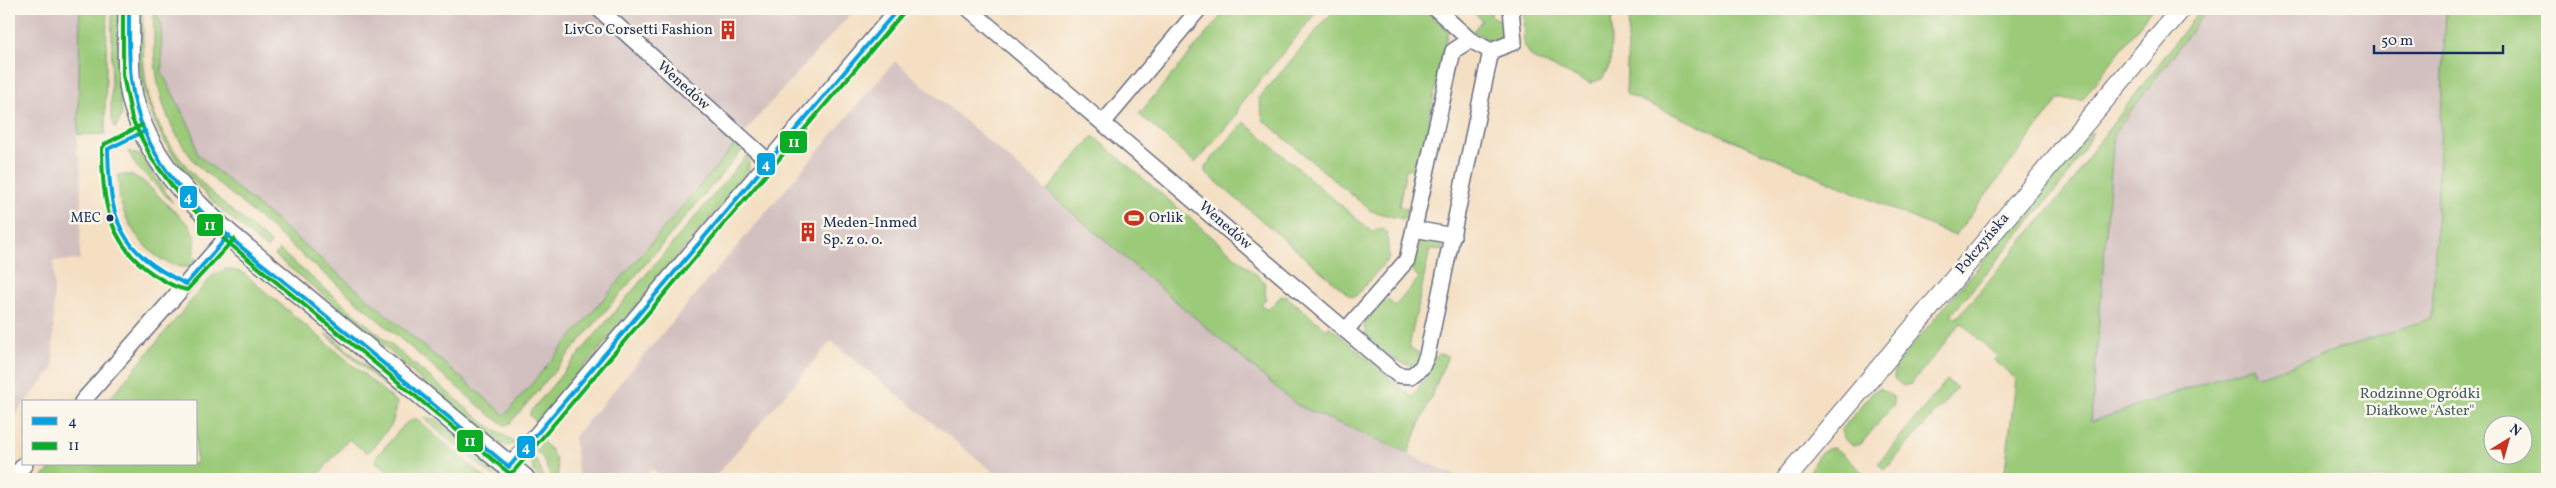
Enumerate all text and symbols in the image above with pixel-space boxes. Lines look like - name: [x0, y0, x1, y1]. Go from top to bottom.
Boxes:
- building icon: LivCo Corsetti Fashion: [717, 19, 739, 41]
- place label: LivCo Corsetti Fashion: [564, 20, 713, 41]
- scale bar: [2374, 22, 2502, 54]
- text: 50 m: [2381, 31, 2413, 52]
- street label: Wenedów: [652, 56, 714, 116]
- line badge: 11: [779, 130, 808, 154]
- text: 11: [788, 134, 800, 153]
- line badge: 4: [756, 152, 776, 176]
- text: 4: [762, 156, 771, 175]
- line badge: 4: [179, 185, 198, 209]
- text: 4: [184, 189, 193, 208]
- street label: Wenedów: [1194, 197, 1257, 255]
- sports icon: Orlik: [1123, 207, 1145, 229]
- place label: Orlik: [1149, 208, 1183, 229]
- place label: MEC: [70, 209, 101, 228]
- street label: Połczyńska: [1951, 209, 2015, 279]
- marker: MEC: [105, 213, 115, 223]
- line badge: 11: [196, 213, 224, 237]
- place label: Meden-Inmed Sp. z o. o.: [823, 213, 917, 251]
- text: 11: [204, 217, 216, 236]
- building icon: Meden-Inmed Sp. z o. o.: [797, 221, 819, 243]
- park label: Rodzinne Ogródki Diałkowe "Aster": [2360, 384, 2480, 422]
- legend: [22, 400, 198, 466]
- text: 4: [68, 412, 77, 433]
- north arrow: [2484, 416, 2534, 466]
- text: N: [2505, 420, 2525, 441]
- line badge: 11: [456, 429, 484, 453]
- text: 11: [464, 433, 476, 452]
- line badge: 4: [516, 435, 536, 459]
- text: 11: [68, 436, 80, 457]
- text: 4: [522, 439, 531, 458]

